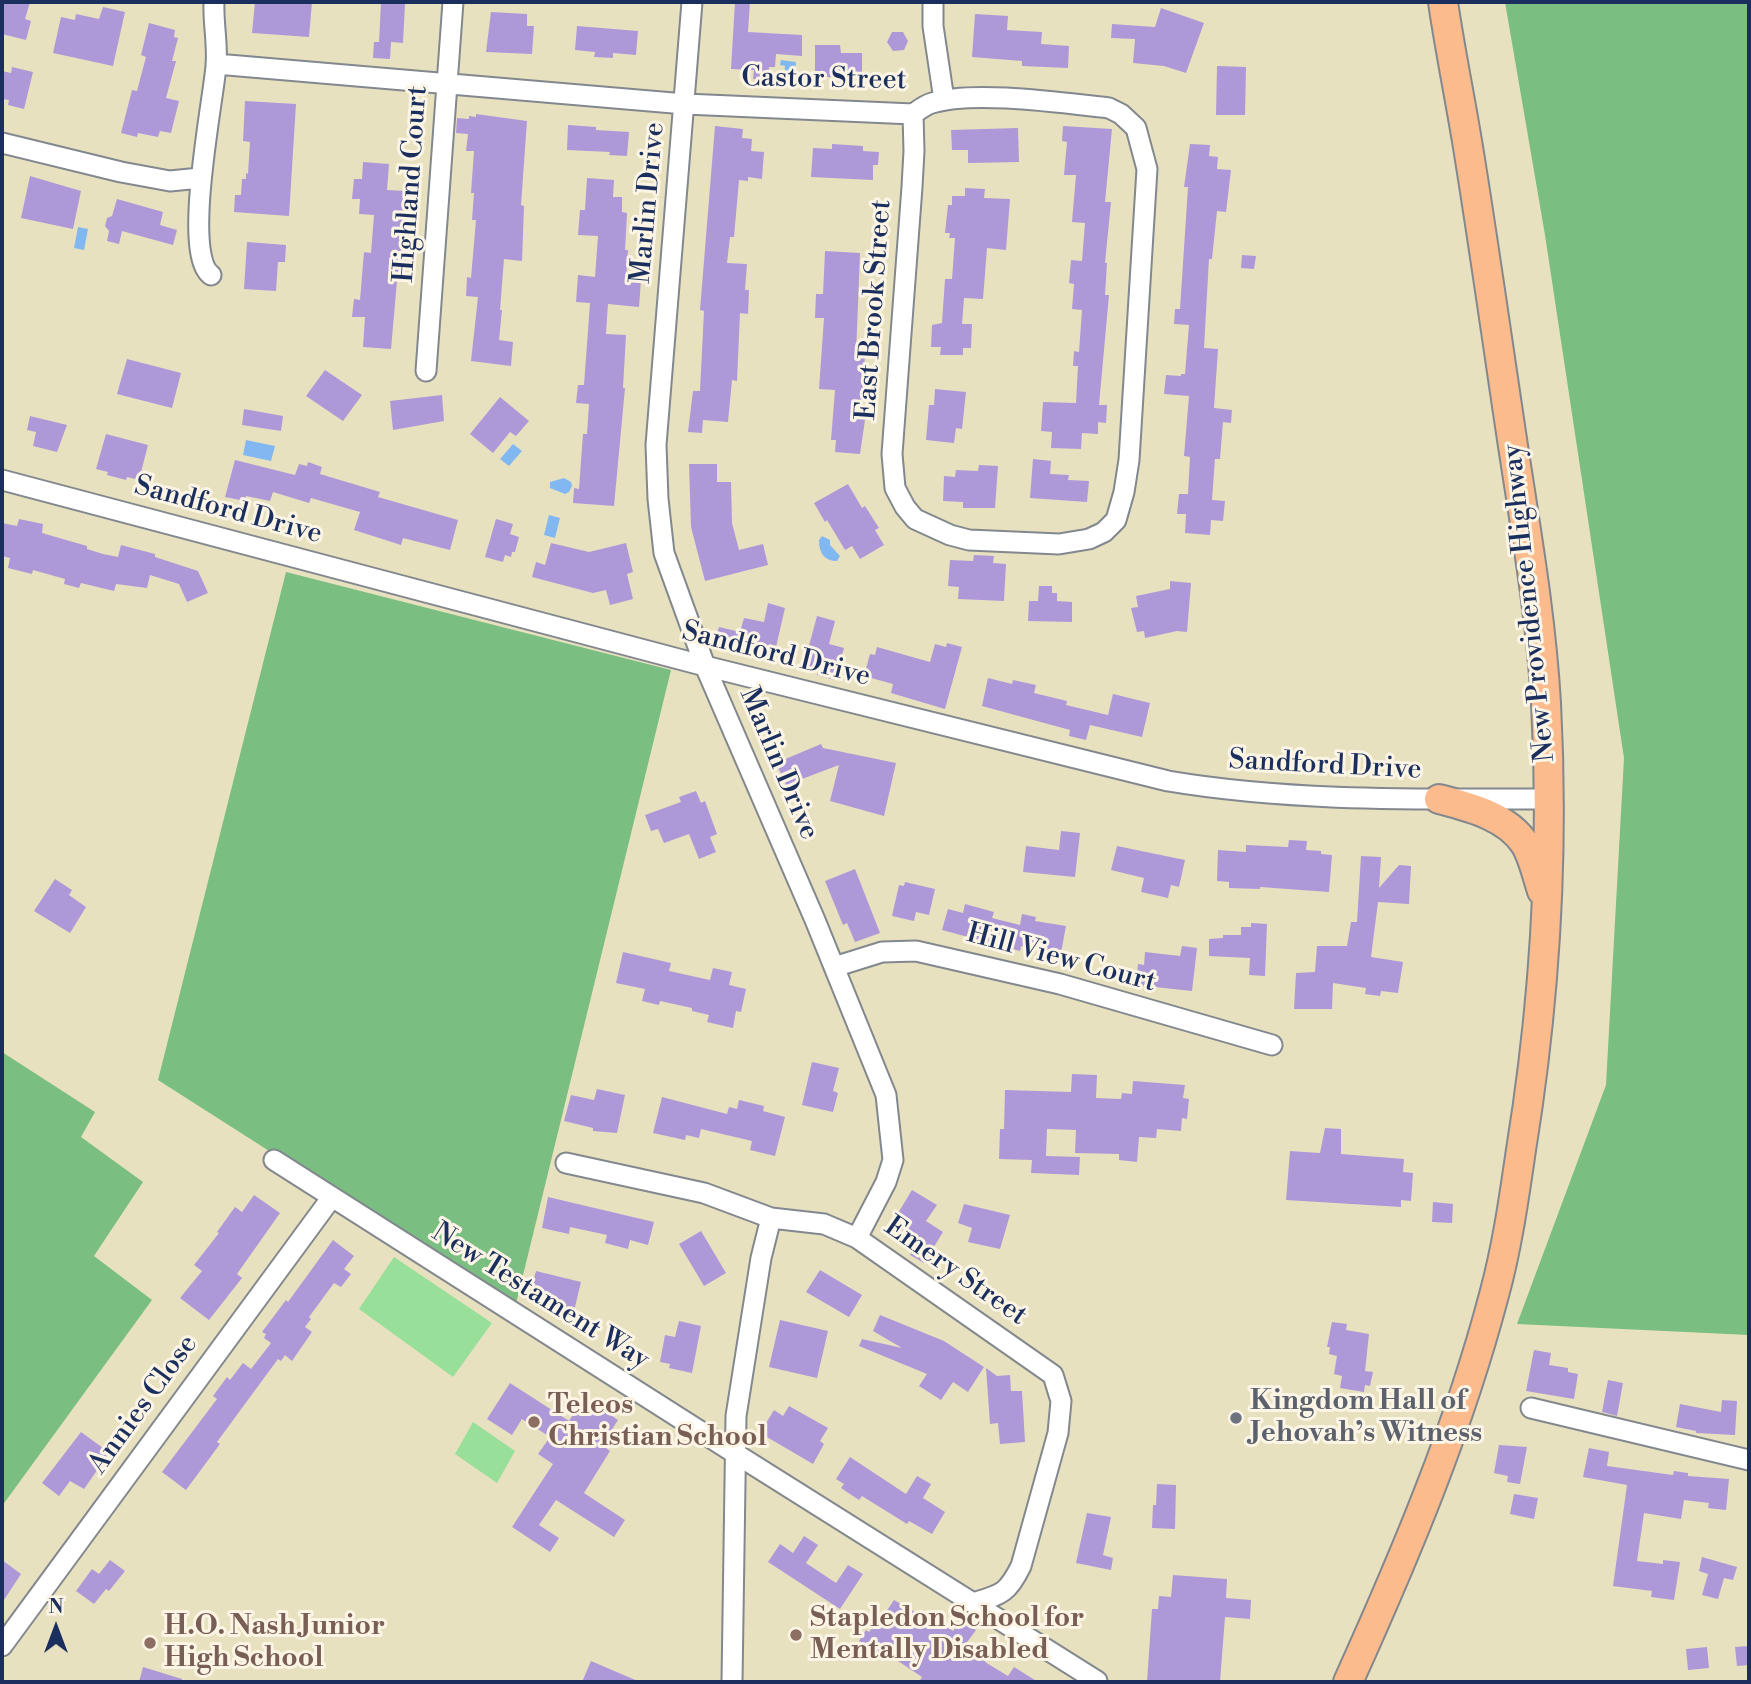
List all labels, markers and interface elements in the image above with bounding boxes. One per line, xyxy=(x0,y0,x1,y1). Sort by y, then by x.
street label: Castor Street xyxy=(741,62,907,98)
street label: Highland Court xyxy=(388,84,436,284)
street label: Marlin Drive xyxy=(625,121,673,285)
street label: East Brook Street xyxy=(851,199,899,421)
street label: New Providence Highway xyxy=(1497,442,1563,764)
street label: Sandford Drive xyxy=(130,470,326,552)
street label: Sandford Drive xyxy=(678,615,874,695)
street label: Marlin Drive xyxy=(731,683,825,845)
street label: Sandford Drive xyxy=(1228,744,1422,788)
street label: Hill View Court xyxy=(963,918,1159,1000)
street label: Emery Street xyxy=(877,1210,1033,1334)
street label: New Testament Way xyxy=(425,1216,655,1378)
street label: Annies Close xyxy=(82,1329,206,1481)
place label: Kingdom Hall of Jehovah’s Witness xyxy=(1250,1385,1482,1451)
place label: Teleos Christian School xyxy=(548,1389,767,1455)
marker: Kingdom Hall of Jehovah’s Witness xyxy=(1228,1410,1244,1426)
marker: Teleos Christian School xyxy=(526,1414,542,1430)
north arrow xyxy=(21,1593,91,1663)
text: N xyxy=(48,1595,64,1619)
place label: Stapledon School for Mentally Disabled xyxy=(810,1602,1084,1668)
place label: H.O. Nash Junior High School xyxy=(164,1610,385,1676)
marker: Stapledon School for Mentally Disabled xyxy=(788,1627,804,1643)
marker: H.O. Nash Junior High School xyxy=(142,1635,158,1651)

